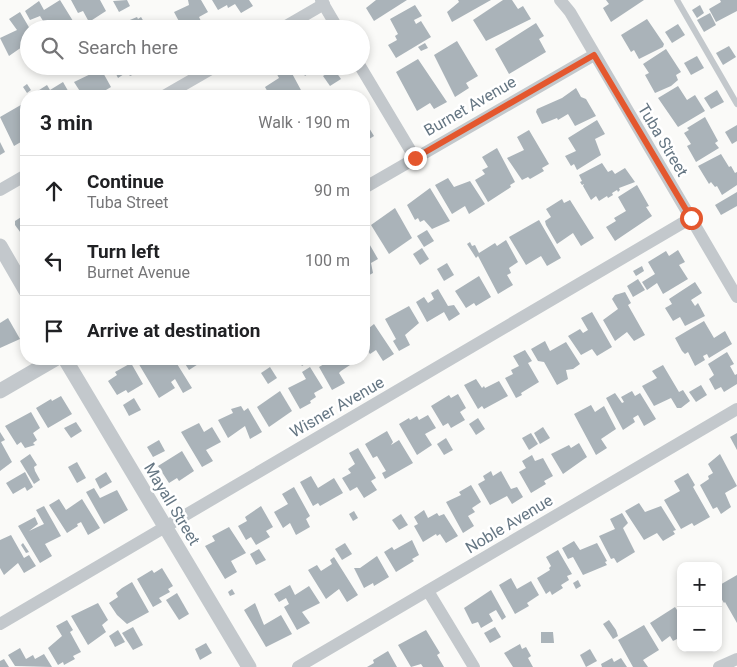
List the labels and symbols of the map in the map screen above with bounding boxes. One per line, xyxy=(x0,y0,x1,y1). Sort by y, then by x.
street label: Burnet Avenue xyxy=(421,72,519,140)
street label: Tuba Street xyxy=(634,100,692,180)
route end xyxy=(404,147,427,170)
route start xyxy=(680,207,703,230)
street label: Wisner Avenue xyxy=(287,372,387,442)
street label: Mayall Street xyxy=(140,459,204,549)
street label: Noble Avenue xyxy=(462,491,556,557)

